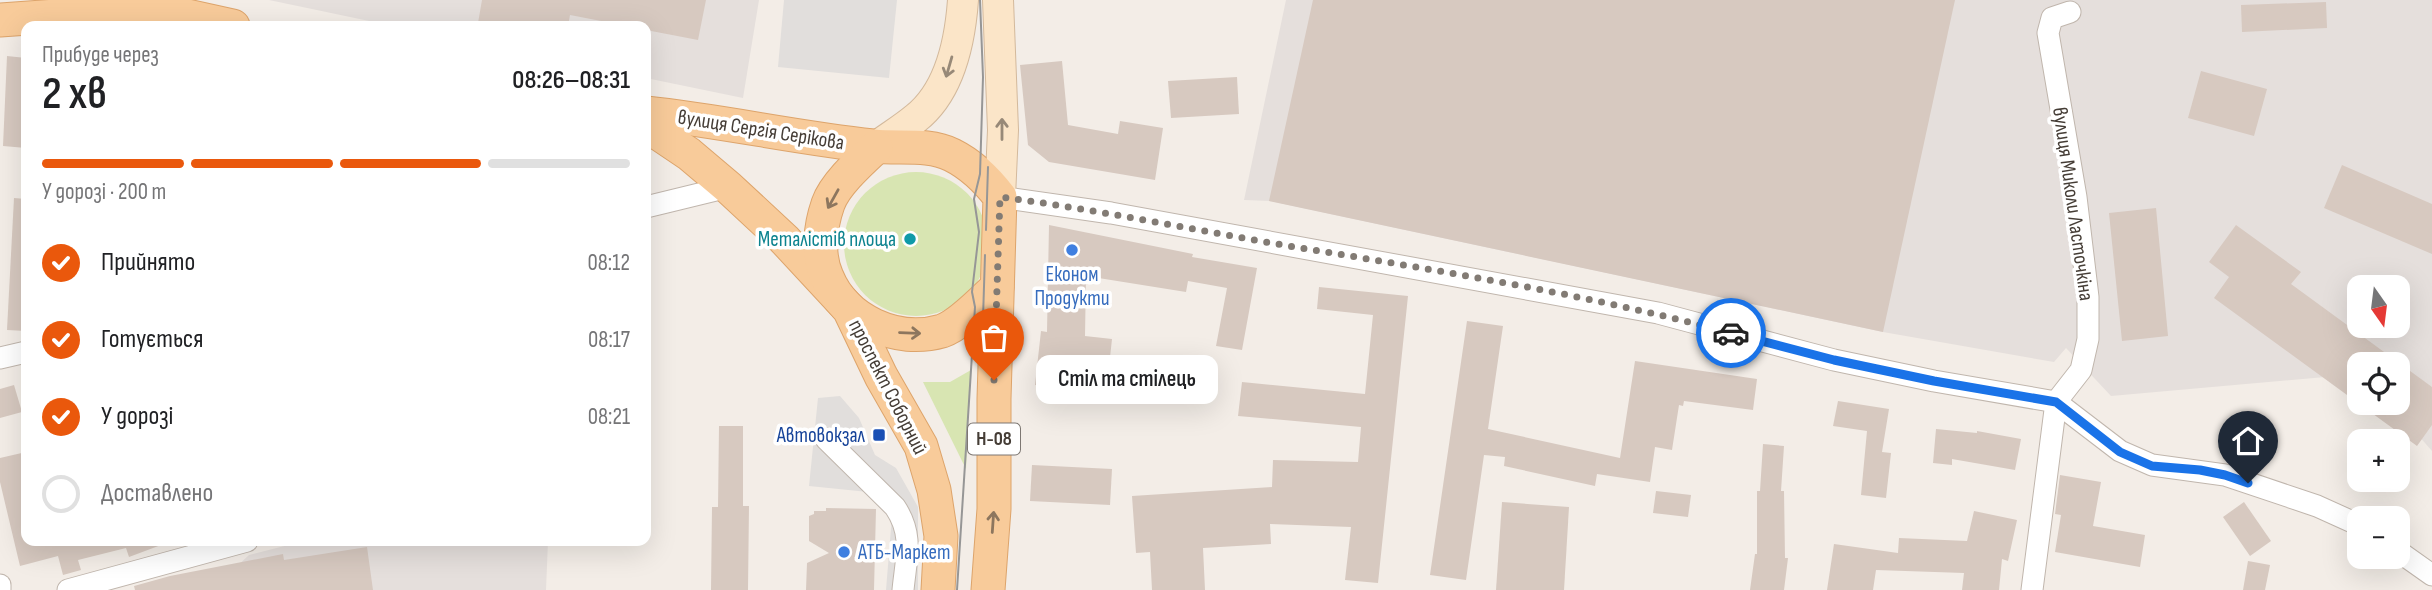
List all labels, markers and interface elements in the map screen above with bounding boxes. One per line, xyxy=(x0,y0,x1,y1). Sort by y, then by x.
text: Прибуде через xyxy=(42,41,159,69)
one-way arrow xyxy=(942,55,955,77)
text: 08:26–08:31 xyxy=(512,65,630,96)
text: 2 хв xyxy=(42,67,107,122)
street label: вулиця Сергія Серікова xyxy=(676,105,846,155)
street label: вулиця Миколи Ласточкіна xyxy=(2047,106,2099,302)
one-way arrow xyxy=(995,118,1009,141)
text: У дорозі · 200 m xyxy=(42,178,166,206)
one-way arrow xyxy=(825,188,839,208)
place label: Металістів площа xyxy=(758,227,896,252)
marker: Металістів площа xyxy=(902,231,918,247)
marker: Економ Продукти xyxy=(1064,242,1080,258)
icon: check xyxy=(42,244,80,282)
text: Прийнято xyxy=(101,247,195,278)
text: 08:12 xyxy=(588,249,630,277)
place label: Економ Продукти xyxy=(1034,262,1110,311)
north arrow xyxy=(2347,275,2410,338)
map controls xyxy=(2347,275,2410,569)
courier xyxy=(1696,298,1766,368)
pin xyxy=(964,308,1024,380)
icon: car xyxy=(1712,314,1750,352)
street label: проспект Соборний xyxy=(843,315,933,459)
icon: bag xyxy=(975,319,1013,357)
icon: check xyxy=(42,321,80,359)
text: Готується xyxy=(101,324,203,355)
text: 08:17 xyxy=(588,326,630,354)
one-way arrow xyxy=(898,327,921,340)
button: locate xyxy=(2347,352,2410,415)
callout: Стіл та стілець xyxy=(1036,356,1218,404)
text: Стіл та стілець xyxy=(1058,365,1196,393)
icon: check xyxy=(42,398,80,436)
text: У дорозі xyxy=(101,401,173,432)
text: 08:21 xyxy=(588,403,630,431)
pin xyxy=(2218,411,2278,483)
icon: home xyxy=(2229,422,2267,460)
place label: Автовокзал xyxy=(776,423,866,448)
road number: Н-08 xyxy=(968,424,1020,454)
marker: Автовокзал xyxy=(871,427,887,443)
button: + xyxy=(2347,429,2410,492)
text: Доставлено xyxy=(101,478,213,509)
button: − xyxy=(2347,506,2410,569)
one-way arrow xyxy=(987,511,1000,534)
place label: АТБ-Маркет xyxy=(857,540,950,565)
marker: АТБ-Маркет xyxy=(836,544,852,560)

